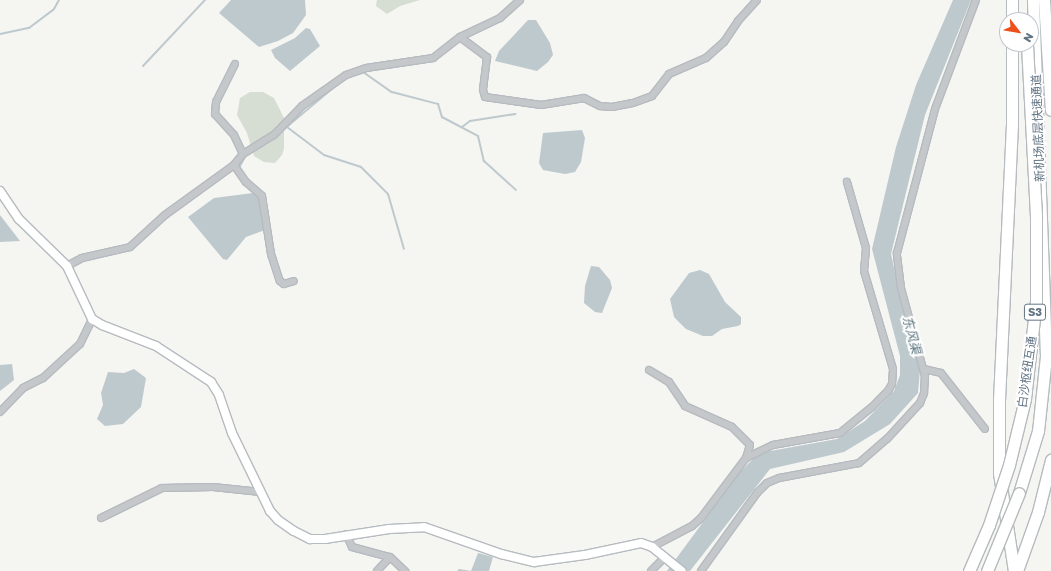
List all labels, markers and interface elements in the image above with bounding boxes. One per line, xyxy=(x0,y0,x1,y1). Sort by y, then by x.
north arrow xyxy=(999,12,1039,52)
text: N xyxy=(1021,31,1037,45)
street label: 新机场底层快速通道 xyxy=(1029,74,1047,182)
road number: S3 xyxy=(1023,303,1047,321)
water label: 东风渠 xyxy=(899,314,925,356)
street label: 白沙枢纽互通 xyxy=(1015,335,1039,409)

